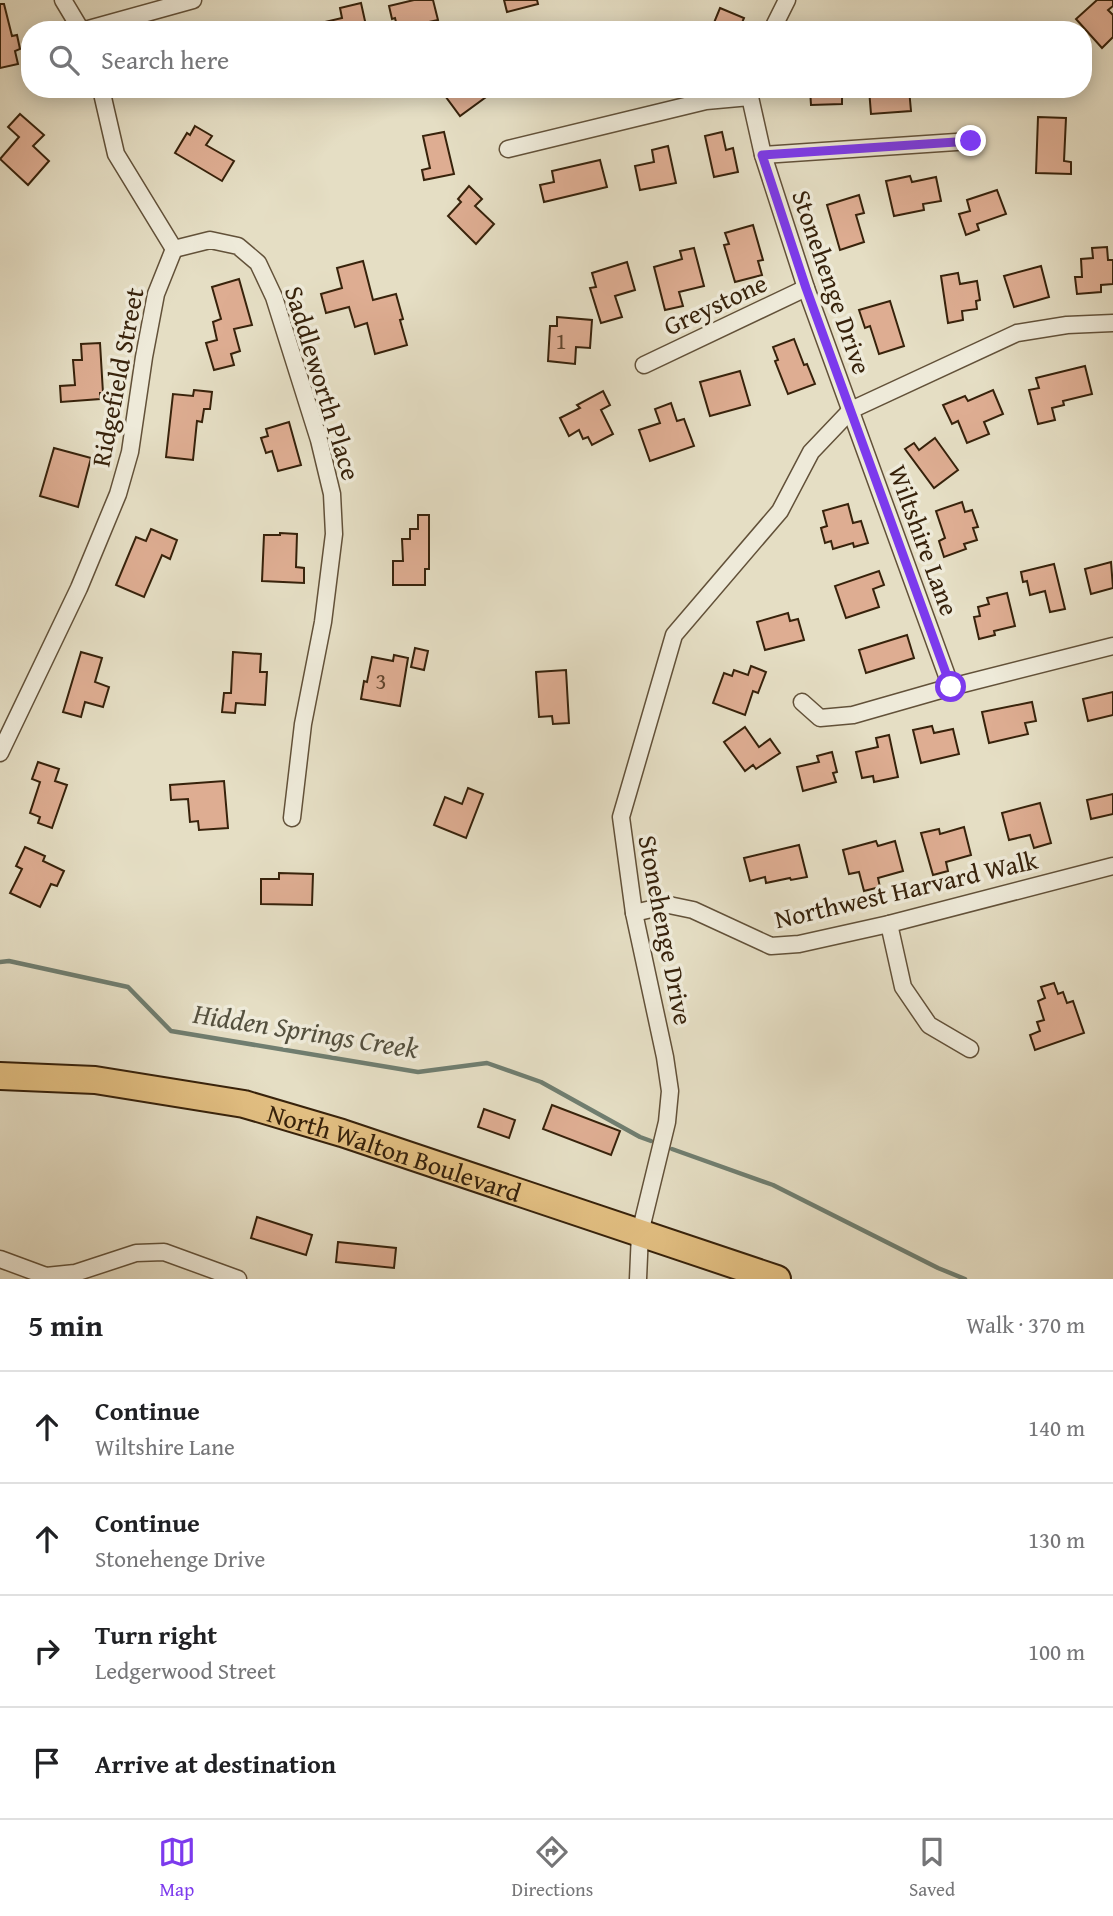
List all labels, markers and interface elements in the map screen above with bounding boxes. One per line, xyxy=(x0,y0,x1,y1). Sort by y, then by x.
search box xyxy=(21,21,1092,98)
text: Search here xyxy=(101,40,229,79)
icon: search xyxy=(45,41,83,79)
route end xyxy=(955,125,986,156)
street label: Stonehenge Drive xyxy=(782,185,882,379)
street label: Greystone xyxy=(657,263,773,345)
street label: Saddleworth Place xyxy=(275,281,371,485)
street label: Ridgefield Street xyxy=(81,284,153,470)
house number: 1 xyxy=(555,324,567,357)
street label: Wiltshire Lane xyxy=(879,459,969,621)
house number: 3 xyxy=(375,664,387,697)
route start xyxy=(935,671,966,702)
street label: Stonehenge Drive xyxy=(628,832,704,1028)
street label: Northwest Harvard Walk xyxy=(771,840,1042,938)
water label: Hidden Springs Creek xyxy=(189,992,422,1068)
street label: North Walton Boulevard xyxy=(263,1093,527,1211)
text: 5 min xyxy=(28,1303,103,1347)
text: Walk · 370 m xyxy=(966,1308,1085,1341)
text: Continue xyxy=(95,1391,200,1430)
icon: ahead xyxy=(28,1408,66,1446)
text: 140 m xyxy=(1028,1411,1085,1444)
text: Wiltshire Lane xyxy=(95,1430,235,1463)
text: Continue xyxy=(95,1503,200,1542)
icon: ahead xyxy=(28,1520,66,1558)
text: 130 m xyxy=(1028,1523,1085,1556)
text: Stonehenge Drive xyxy=(95,1542,265,1575)
text: Turn right xyxy=(95,1615,217,1654)
icon: right xyxy=(28,1632,66,1670)
text: 100 m xyxy=(1028,1635,1085,1668)
text: Ledgerwood Street xyxy=(95,1654,276,1687)
icon: arrive xyxy=(28,1744,66,1782)
text: Arrive at destination xyxy=(95,1744,336,1783)
tab: Map xyxy=(158,1833,196,1903)
tab: Directions xyxy=(512,1833,593,1903)
tab: Saved xyxy=(909,1833,955,1903)

